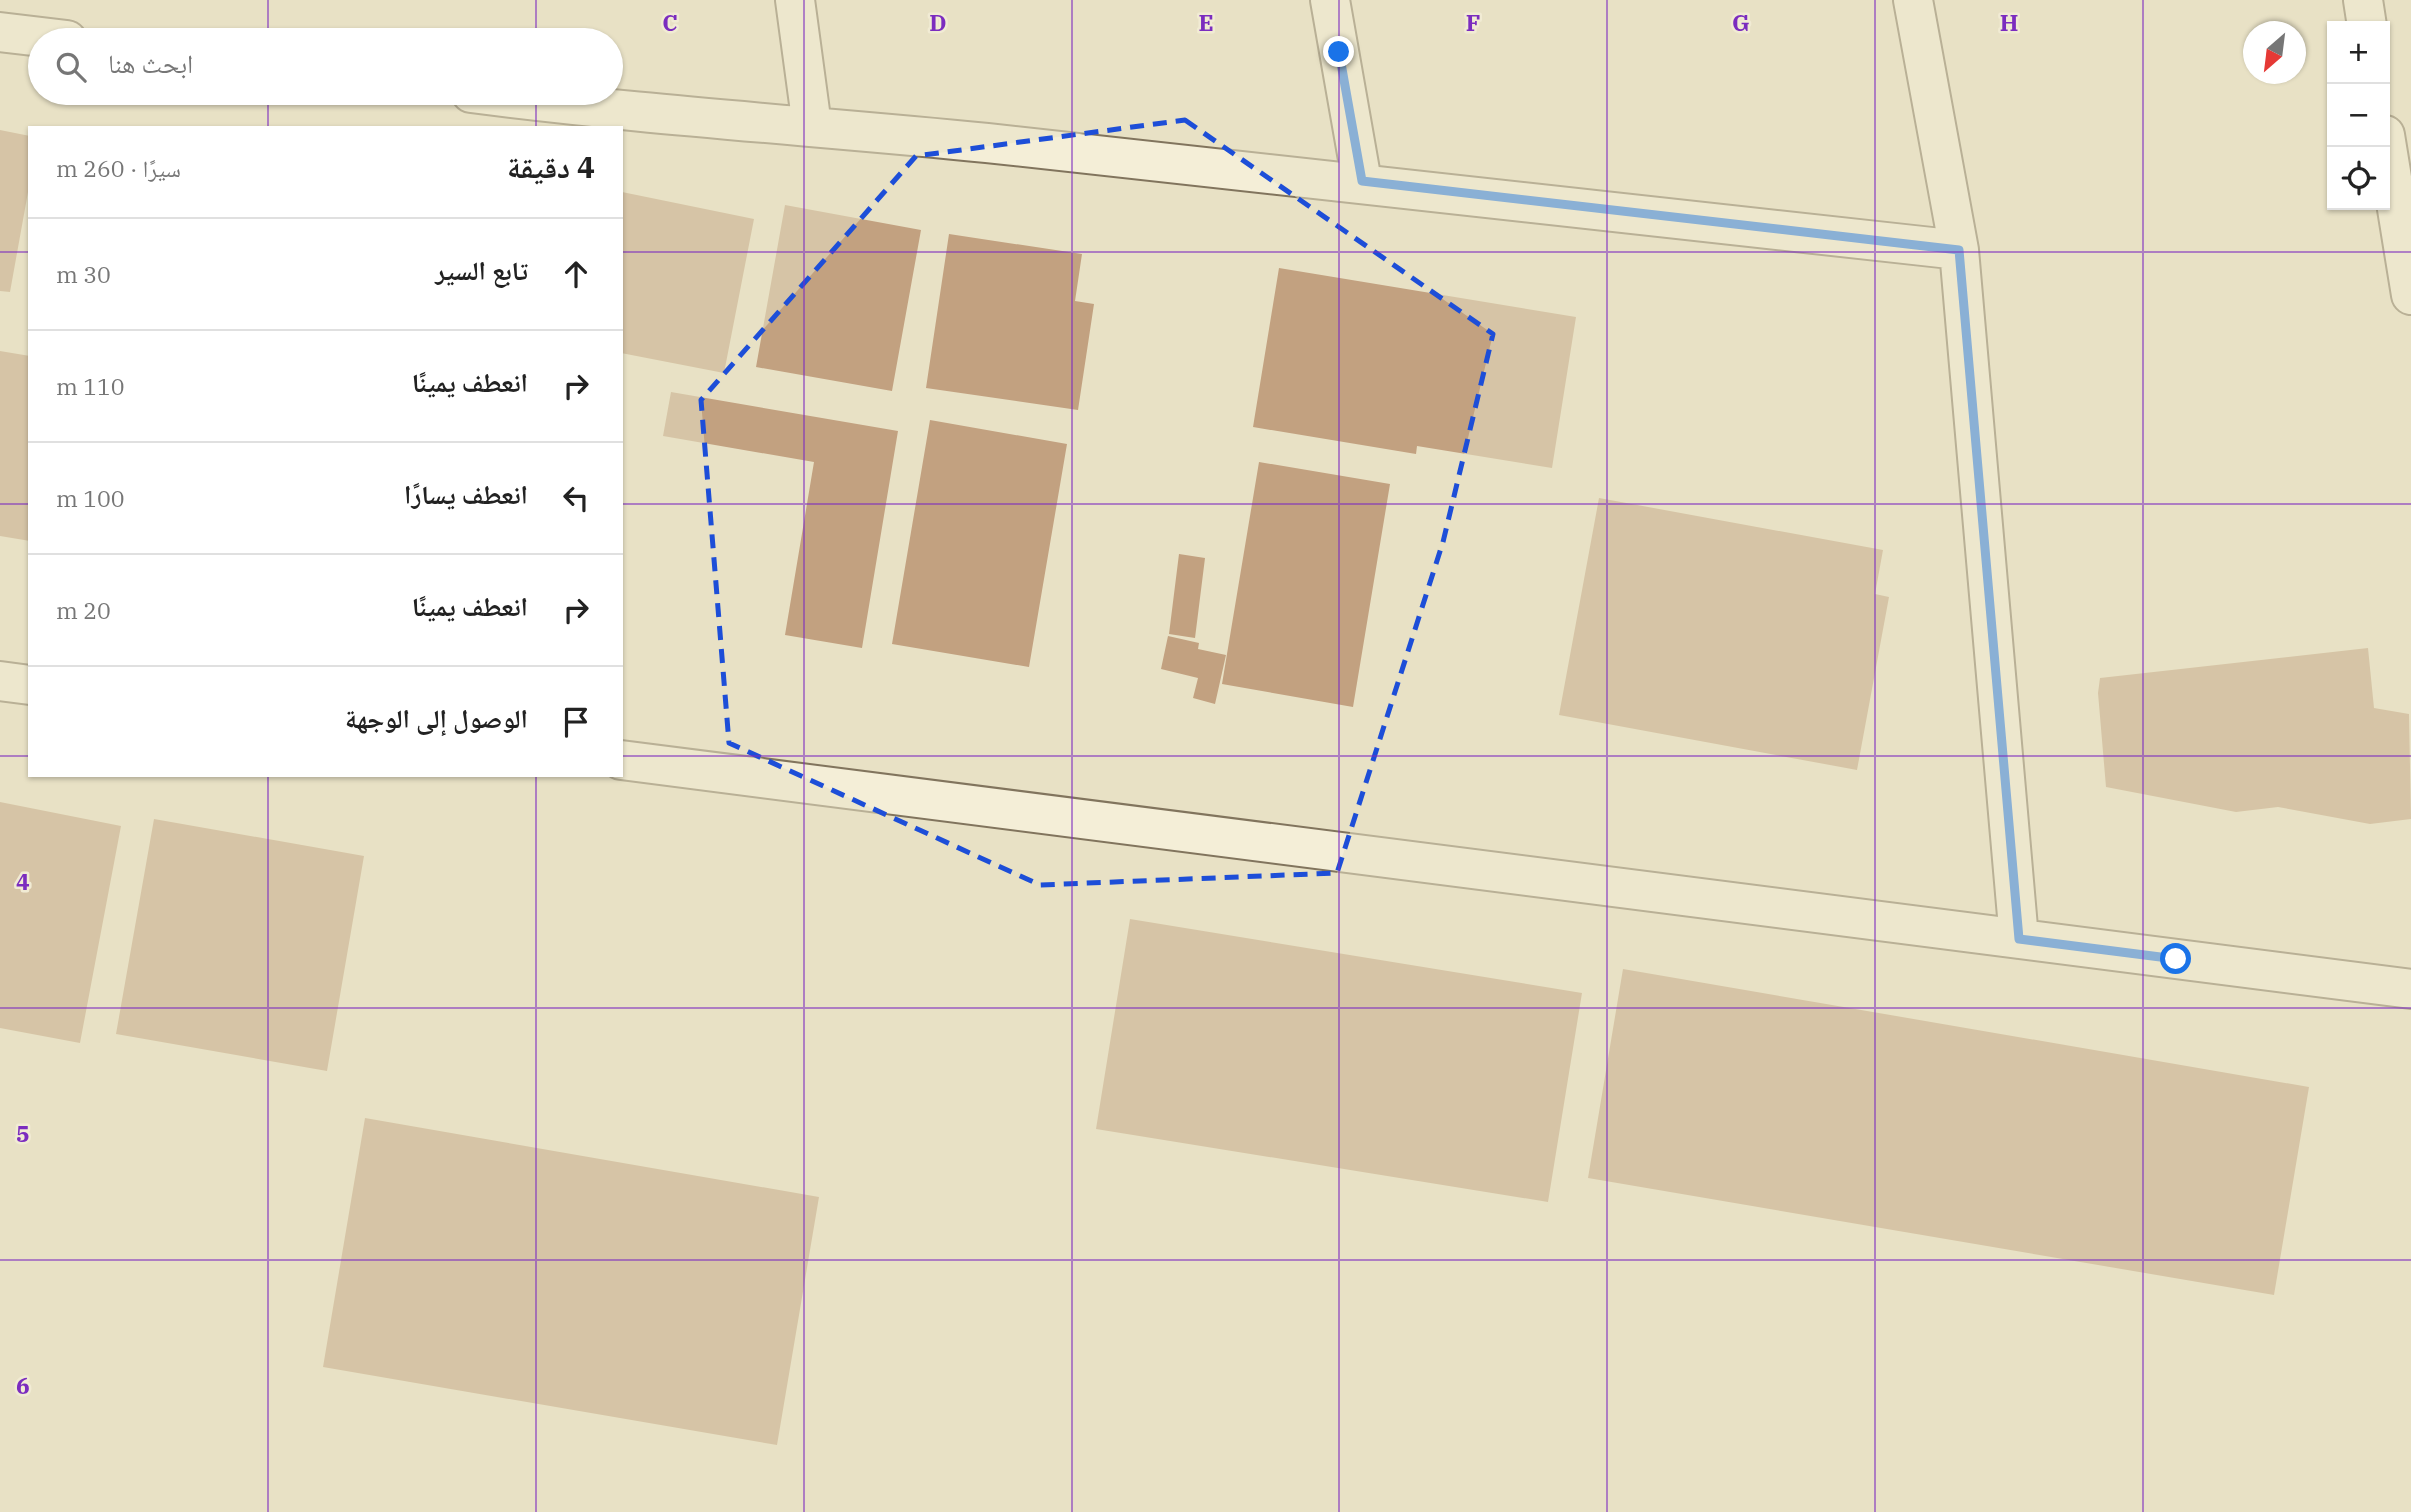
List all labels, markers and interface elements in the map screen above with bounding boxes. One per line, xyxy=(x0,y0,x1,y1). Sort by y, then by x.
text: C xyxy=(662,7,678,37)
text: D xyxy=(929,7,947,37)
text: E xyxy=(1198,7,1214,37)
text: F xyxy=(1466,7,1480,37)
text: G xyxy=(1732,7,1750,37)
text: H xyxy=(2000,7,2018,37)
north arrow xyxy=(2243,21,2306,84)
map controls xyxy=(2327,21,2390,210)
button: + xyxy=(2327,21,2390,84)
search box xyxy=(28,28,623,105)
route end xyxy=(1323,36,1354,67)
text: ابحث هنا xyxy=(108,46,193,80)
icon: search xyxy=(52,48,90,86)
button: − xyxy=(2327,84,2390,147)
text: 4 دقيقة xyxy=(507,147,595,186)
button: locate xyxy=(2327,147,2390,210)
text: سيرًا · 260 m xyxy=(56,153,181,183)
text: تابع السير xyxy=(435,253,528,287)
icon: ahead xyxy=(557,255,595,293)
text: 30 m xyxy=(56,259,111,289)
text: انعطف يمينًا xyxy=(412,365,528,399)
icon: right xyxy=(557,367,595,405)
text: 110 m xyxy=(56,371,125,401)
text: انعطف يسارًا xyxy=(404,477,528,511)
icon: left xyxy=(557,479,595,517)
text: 100 m xyxy=(56,483,125,513)
text: انعطف يمينًا xyxy=(412,589,528,623)
icon: right xyxy=(557,591,595,629)
text: 20 m xyxy=(56,595,111,625)
text: الوصول إلى الوجهة xyxy=(345,701,528,735)
icon: arrive xyxy=(557,703,595,741)
text: 4 xyxy=(16,866,30,896)
route start xyxy=(2160,943,2191,974)
text: 5 xyxy=(16,1118,30,1148)
text: 6 xyxy=(16,1370,30,1400)

